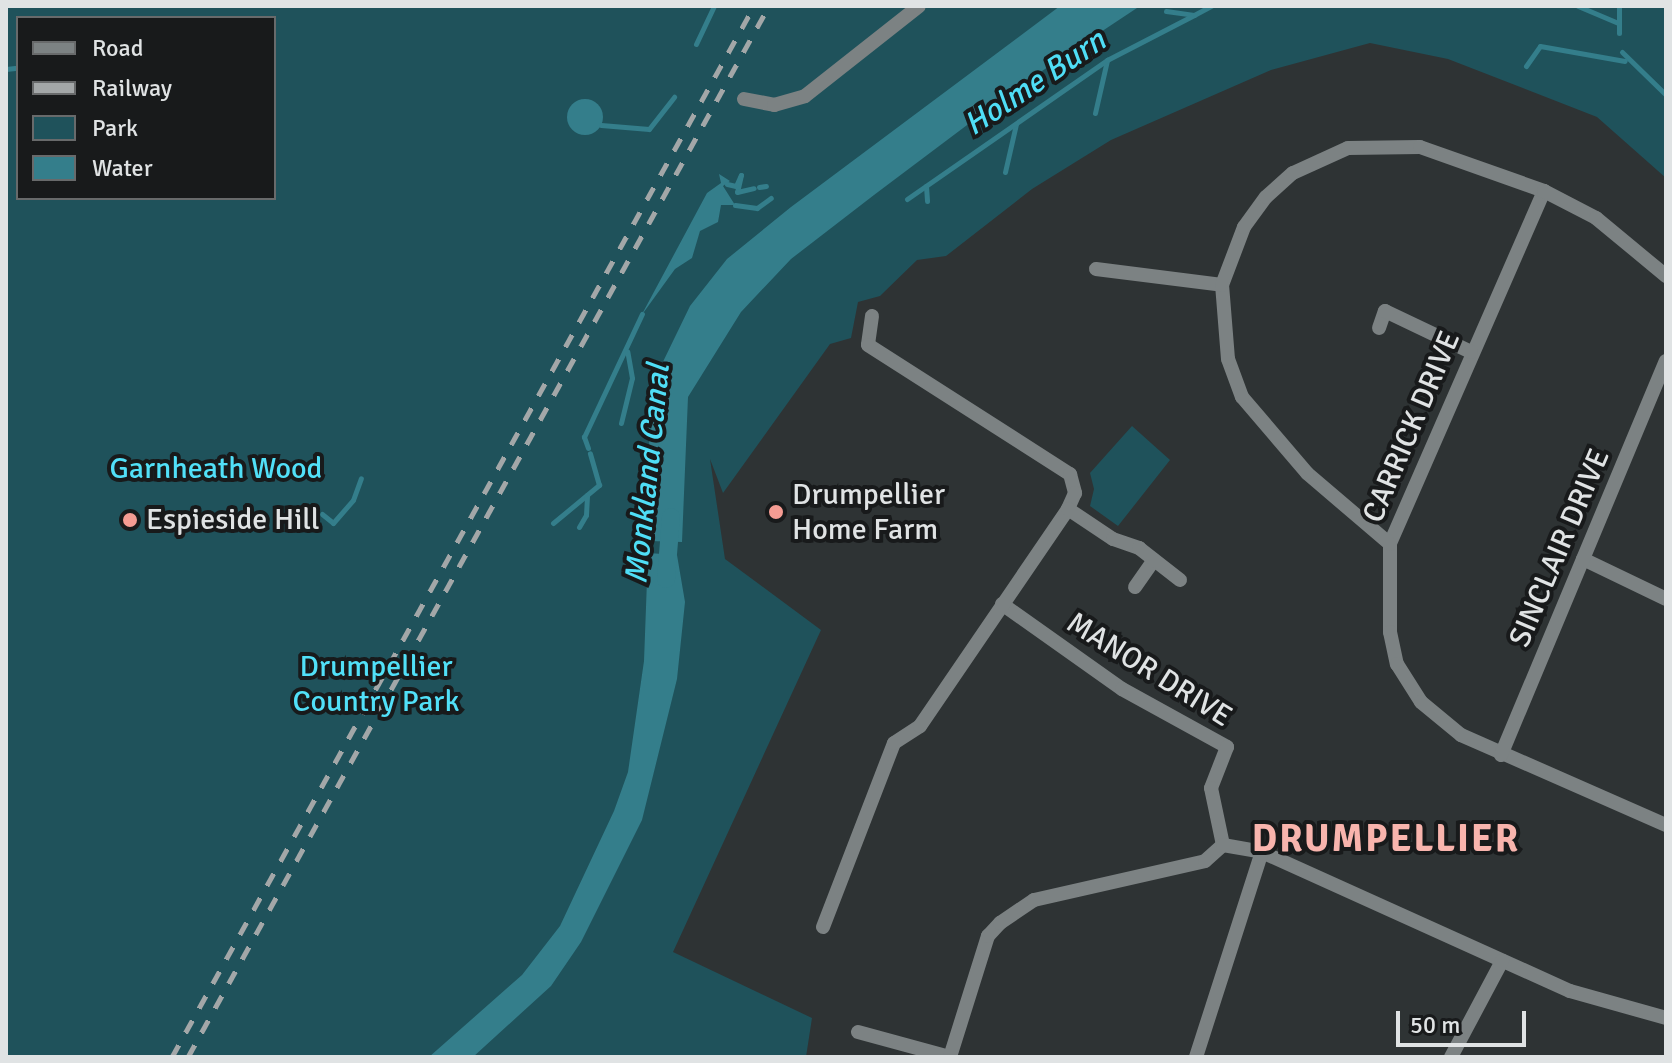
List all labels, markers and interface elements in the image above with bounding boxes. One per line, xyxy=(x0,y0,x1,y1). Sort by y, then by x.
legend xyxy=(16,16,276,200)
water label: Holme Burn xyxy=(957,22,1113,144)
text: Road xyxy=(92,33,143,63)
text: Railway xyxy=(92,73,172,103)
text: Park xyxy=(92,113,138,143)
text: Water xyxy=(92,153,152,183)
street label: CARRICK DRIVE xyxy=(1356,326,1468,528)
water label: Monkland Canal xyxy=(617,362,679,586)
street label: SINCLAIR DRIVE xyxy=(1502,444,1618,652)
park label: Garnheath Wood xyxy=(110,451,322,487)
place label: Drumpellier Home Farm xyxy=(792,477,945,548)
place label: Espieside Hill xyxy=(146,502,320,538)
marker: Drumpellier Home Farm xyxy=(767,503,785,521)
marker: Espieside Hill xyxy=(121,511,139,529)
street label: MANOR DRIVE xyxy=(1060,605,1238,735)
park label: Drumpellier Country Park xyxy=(293,649,459,720)
district label: DRUMPELLIER xyxy=(1252,816,1520,862)
scale bar xyxy=(1400,995,1530,1045)
text: 50 m xyxy=(1410,1010,1460,1040)

